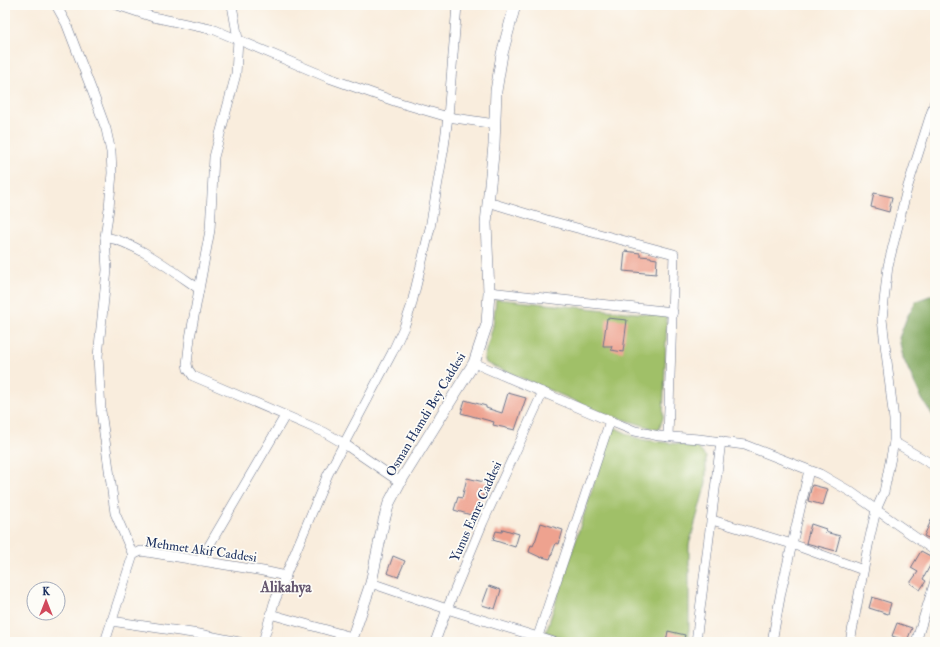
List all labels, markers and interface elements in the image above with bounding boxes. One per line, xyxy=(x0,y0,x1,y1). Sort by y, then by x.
street label: Osman Hamdi Bey Caddesi xyxy=(382,349,470,480)
street label: Yunus Emre Caddesi xyxy=(447,458,506,564)
street label: Mehmet Akif Caddesi xyxy=(144,534,258,566)
district label: Alikahya xyxy=(260,578,312,598)
north arrow xyxy=(26,581,66,621)
text: K xyxy=(42,585,51,598)

